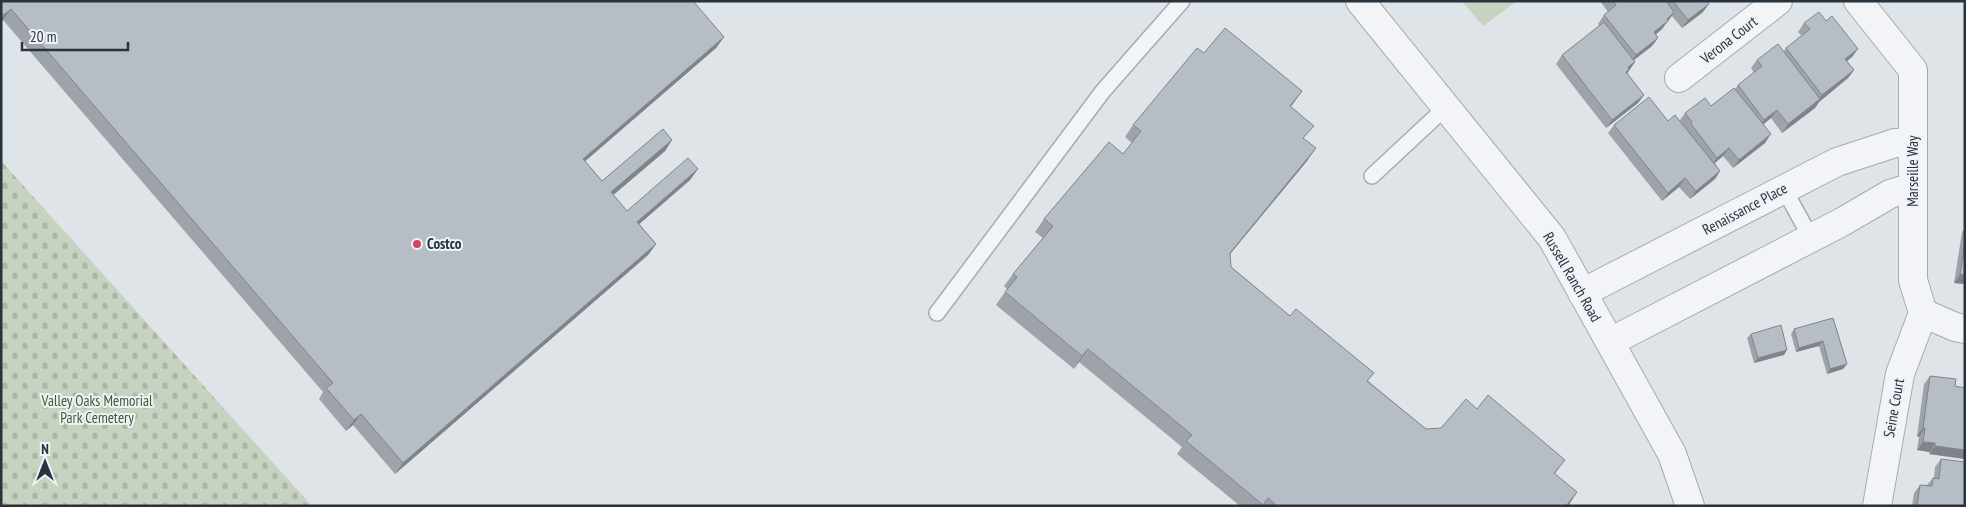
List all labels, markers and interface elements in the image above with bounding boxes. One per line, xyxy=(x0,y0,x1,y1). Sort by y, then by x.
street label: Verona Court xyxy=(1696,12,1761,68)
scale bar xyxy=(22,20,129,52)
text: 20 m xyxy=(30,27,56,46)
street label: Marseille Way xyxy=(1903,135,1922,207)
street label: Renaissance Place xyxy=(1699,178,1790,239)
street label: Russell Ranch Road xyxy=(1539,228,1606,325)
place label: Costco xyxy=(427,234,462,253)
marker: Costco xyxy=(411,238,423,250)
street label: Seine Court xyxy=(1879,377,1908,439)
park label: Valley Oaks Memorial Park Cemetery xyxy=(41,391,153,427)
north arrow xyxy=(20,437,70,487)
text: N xyxy=(41,440,49,458)

